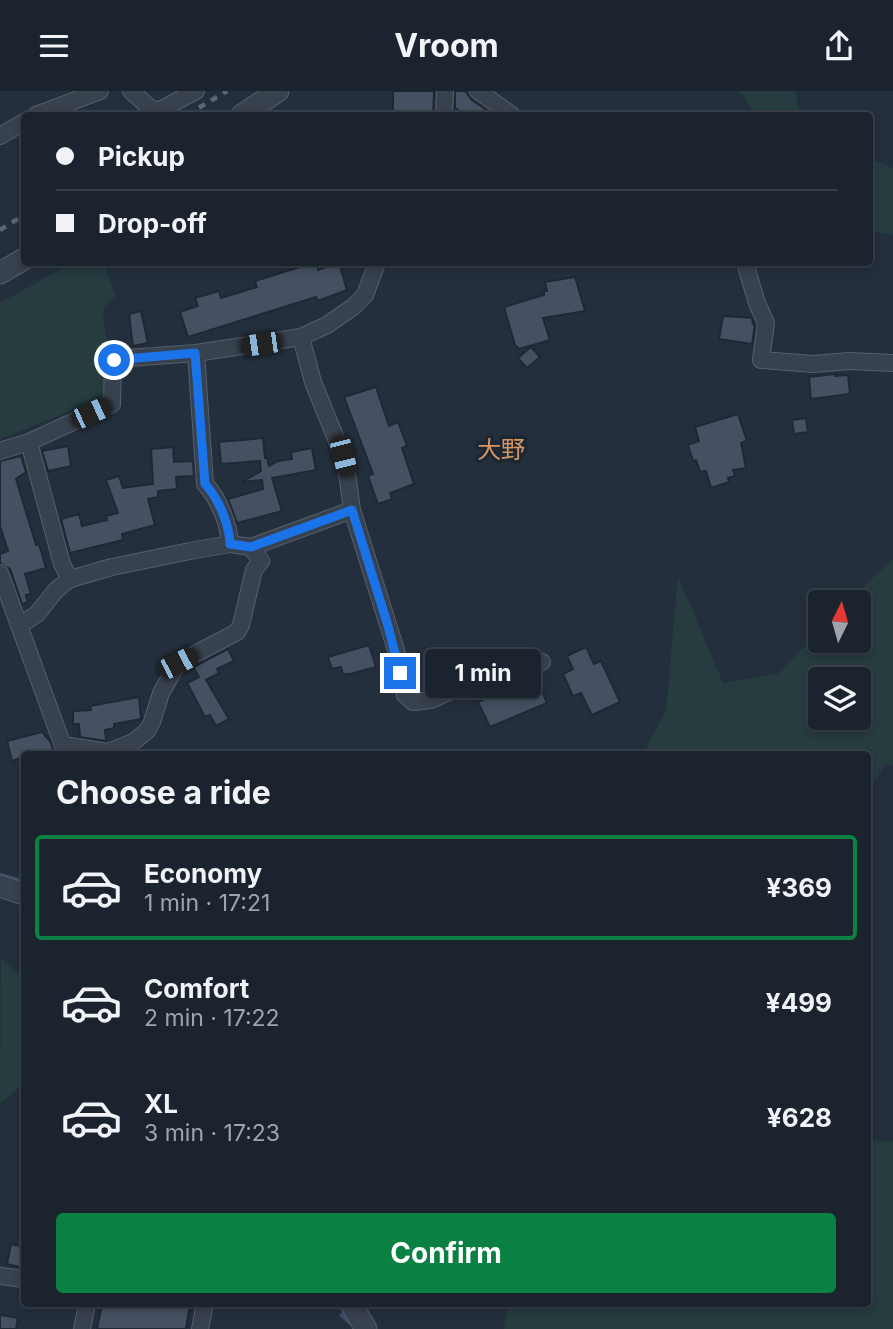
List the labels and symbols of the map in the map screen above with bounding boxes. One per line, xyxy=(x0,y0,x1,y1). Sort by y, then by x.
car xyxy=(239,331,284,357)
route start xyxy=(98,344,130,376)
car xyxy=(68,395,115,431)
car xyxy=(328,433,359,479)
district label: 大野 xyxy=(477,435,525,464)
north arrow xyxy=(808,590,872,653)
car xyxy=(155,644,202,682)
callout: 1 min xyxy=(424,649,540,697)
route end xyxy=(384,657,416,689)

